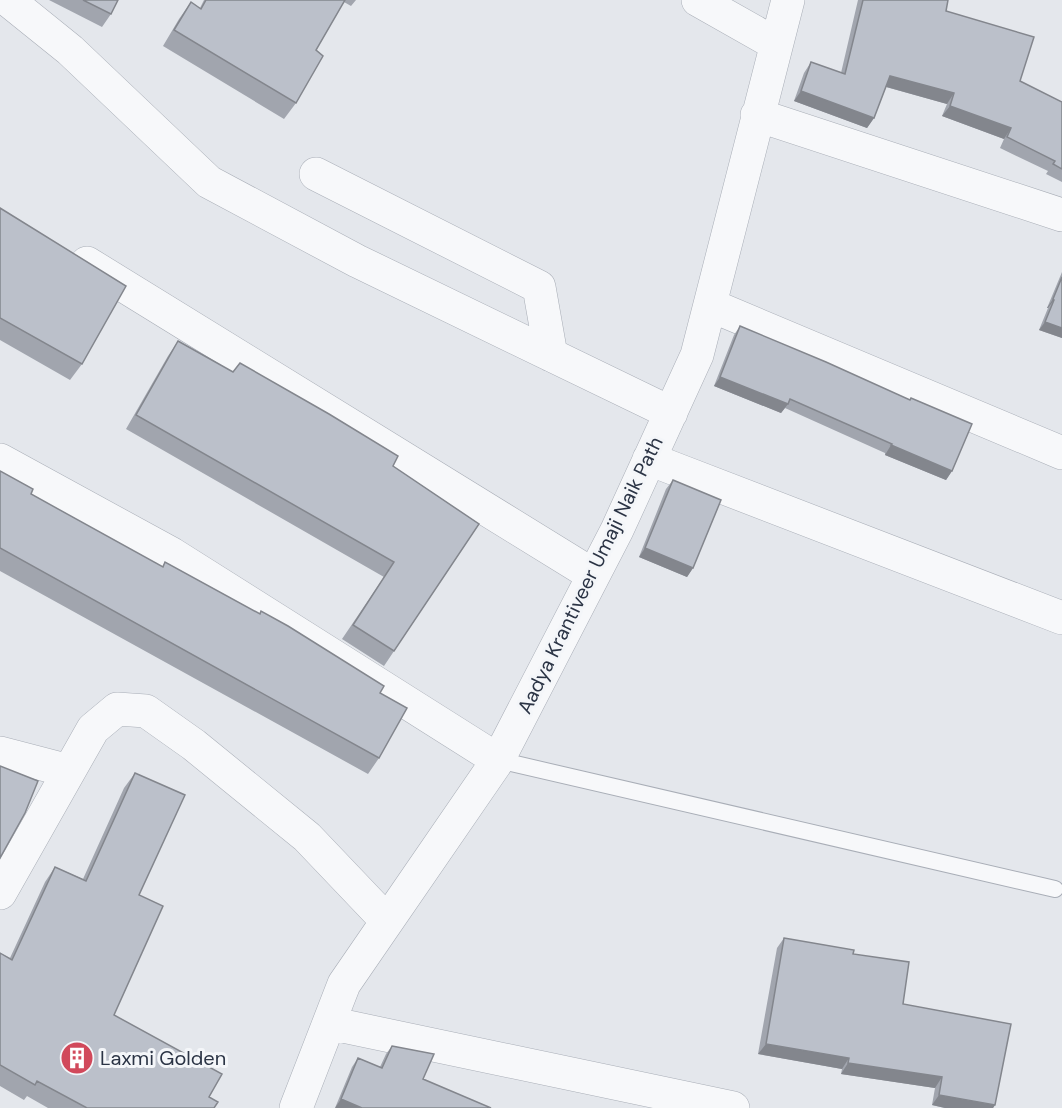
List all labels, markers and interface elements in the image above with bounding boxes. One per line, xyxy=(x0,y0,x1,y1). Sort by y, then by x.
street label: Aadya Krantiveer Umaji Naik Path xyxy=(511,432,669,718)
building icon: Laxmi Golden xyxy=(59,1040,95,1076)
place label: Laxmi Golden xyxy=(100,1045,226,1071)

